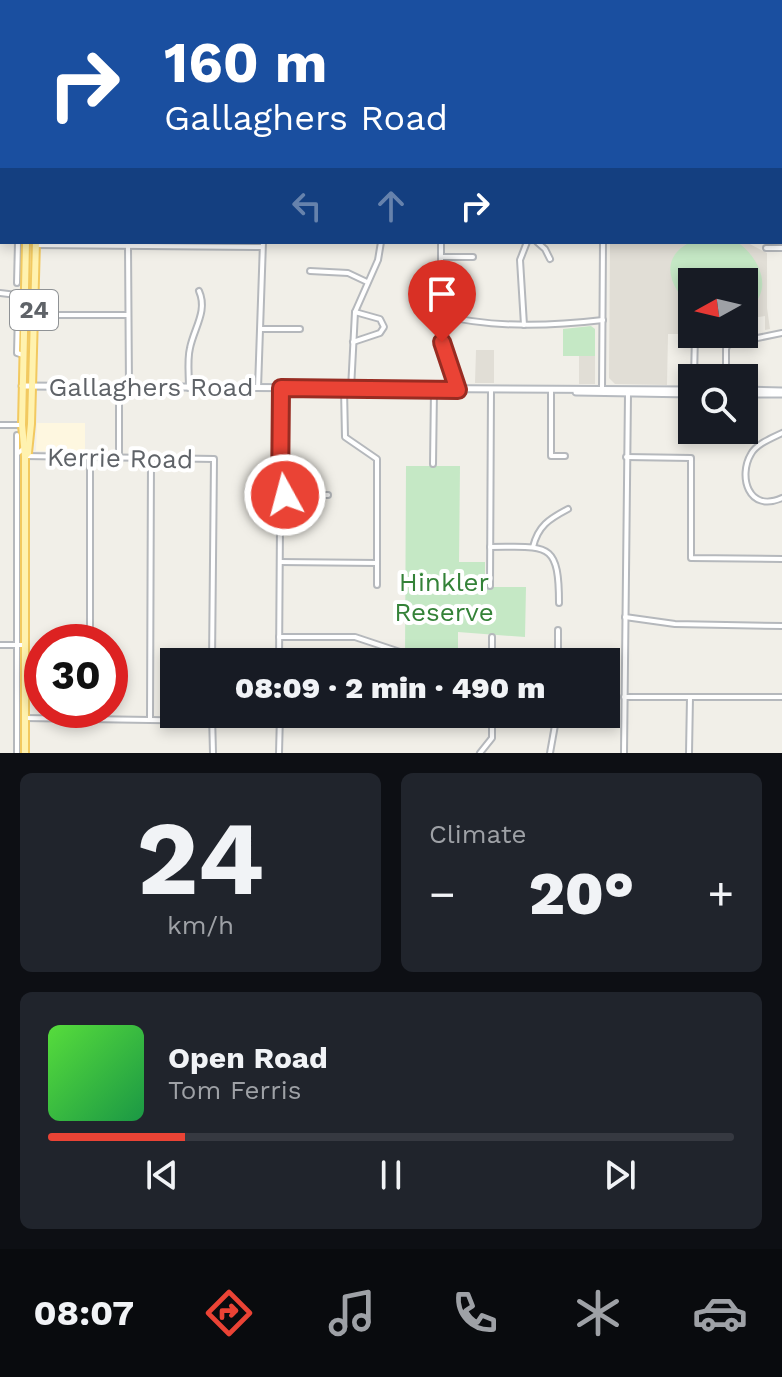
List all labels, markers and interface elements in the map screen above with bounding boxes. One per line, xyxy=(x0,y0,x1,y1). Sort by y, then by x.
text: 160 m xyxy=(164,30,327,96)
icon: right xyxy=(32,32,136,136)
text: Gallaghers Road xyxy=(164,97,448,139)
icon: left xyxy=(285,184,329,228)
icon: ahead xyxy=(369,184,413,228)
icon: right xyxy=(453,184,497,228)
pin xyxy=(408,260,476,342)
north arrow xyxy=(678,268,758,348)
map controls xyxy=(678,268,758,444)
icon: arrive xyxy=(420,272,464,316)
road number: 24 xyxy=(10,290,58,330)
button: search xyxy=(678,364,758,444)
street label: Gallaghers Road xyxy=(48,372,254,402)
street label: Kerrie Road xyxy=(47,442,193,474)
position arrow xyxy=(243,453,327,537)
park label: Hinkler Reserve xyxy=(394,567,494,627)
speed limit sign: 30 xyxy=(24,624,128,728)
text: 08:09 · 2 min · 490 m xyxy=(235,670,545,705)
text: 24 xyxy=(137,797,264,919)
text: Climate xyxy=(429,819,527,849)
text: 20° xyxy=(529,858,634,929)
text: − xyxy=(429,868,456,920)
text: + xyxy=(707,868,734,920)
text: km/h xyxy=(167,910,234,940)
text: Open Road xyxy=(168,1040,328,1075)
text: Tom Ferris xyxy=(168,1075,301,1105)
icon: previous xyxy=(140,1153,184,1197)
icon: pause xyxy=(369,1153,413,1197)
icon: next xyxy=(598,1153,642,1197)
icon: directions xyxy=(201,1285,257,1341)
icon: music xyxy=(324,1285,380,1341)
icon: phone xyxy=(447,1285,503,1341)
icon: climate xyxy=(570,1285,626,1341)
icon: car xyxy=(692,1285,748,1341)
text: 08:07 xyxy=(33,1292,134,1334)

